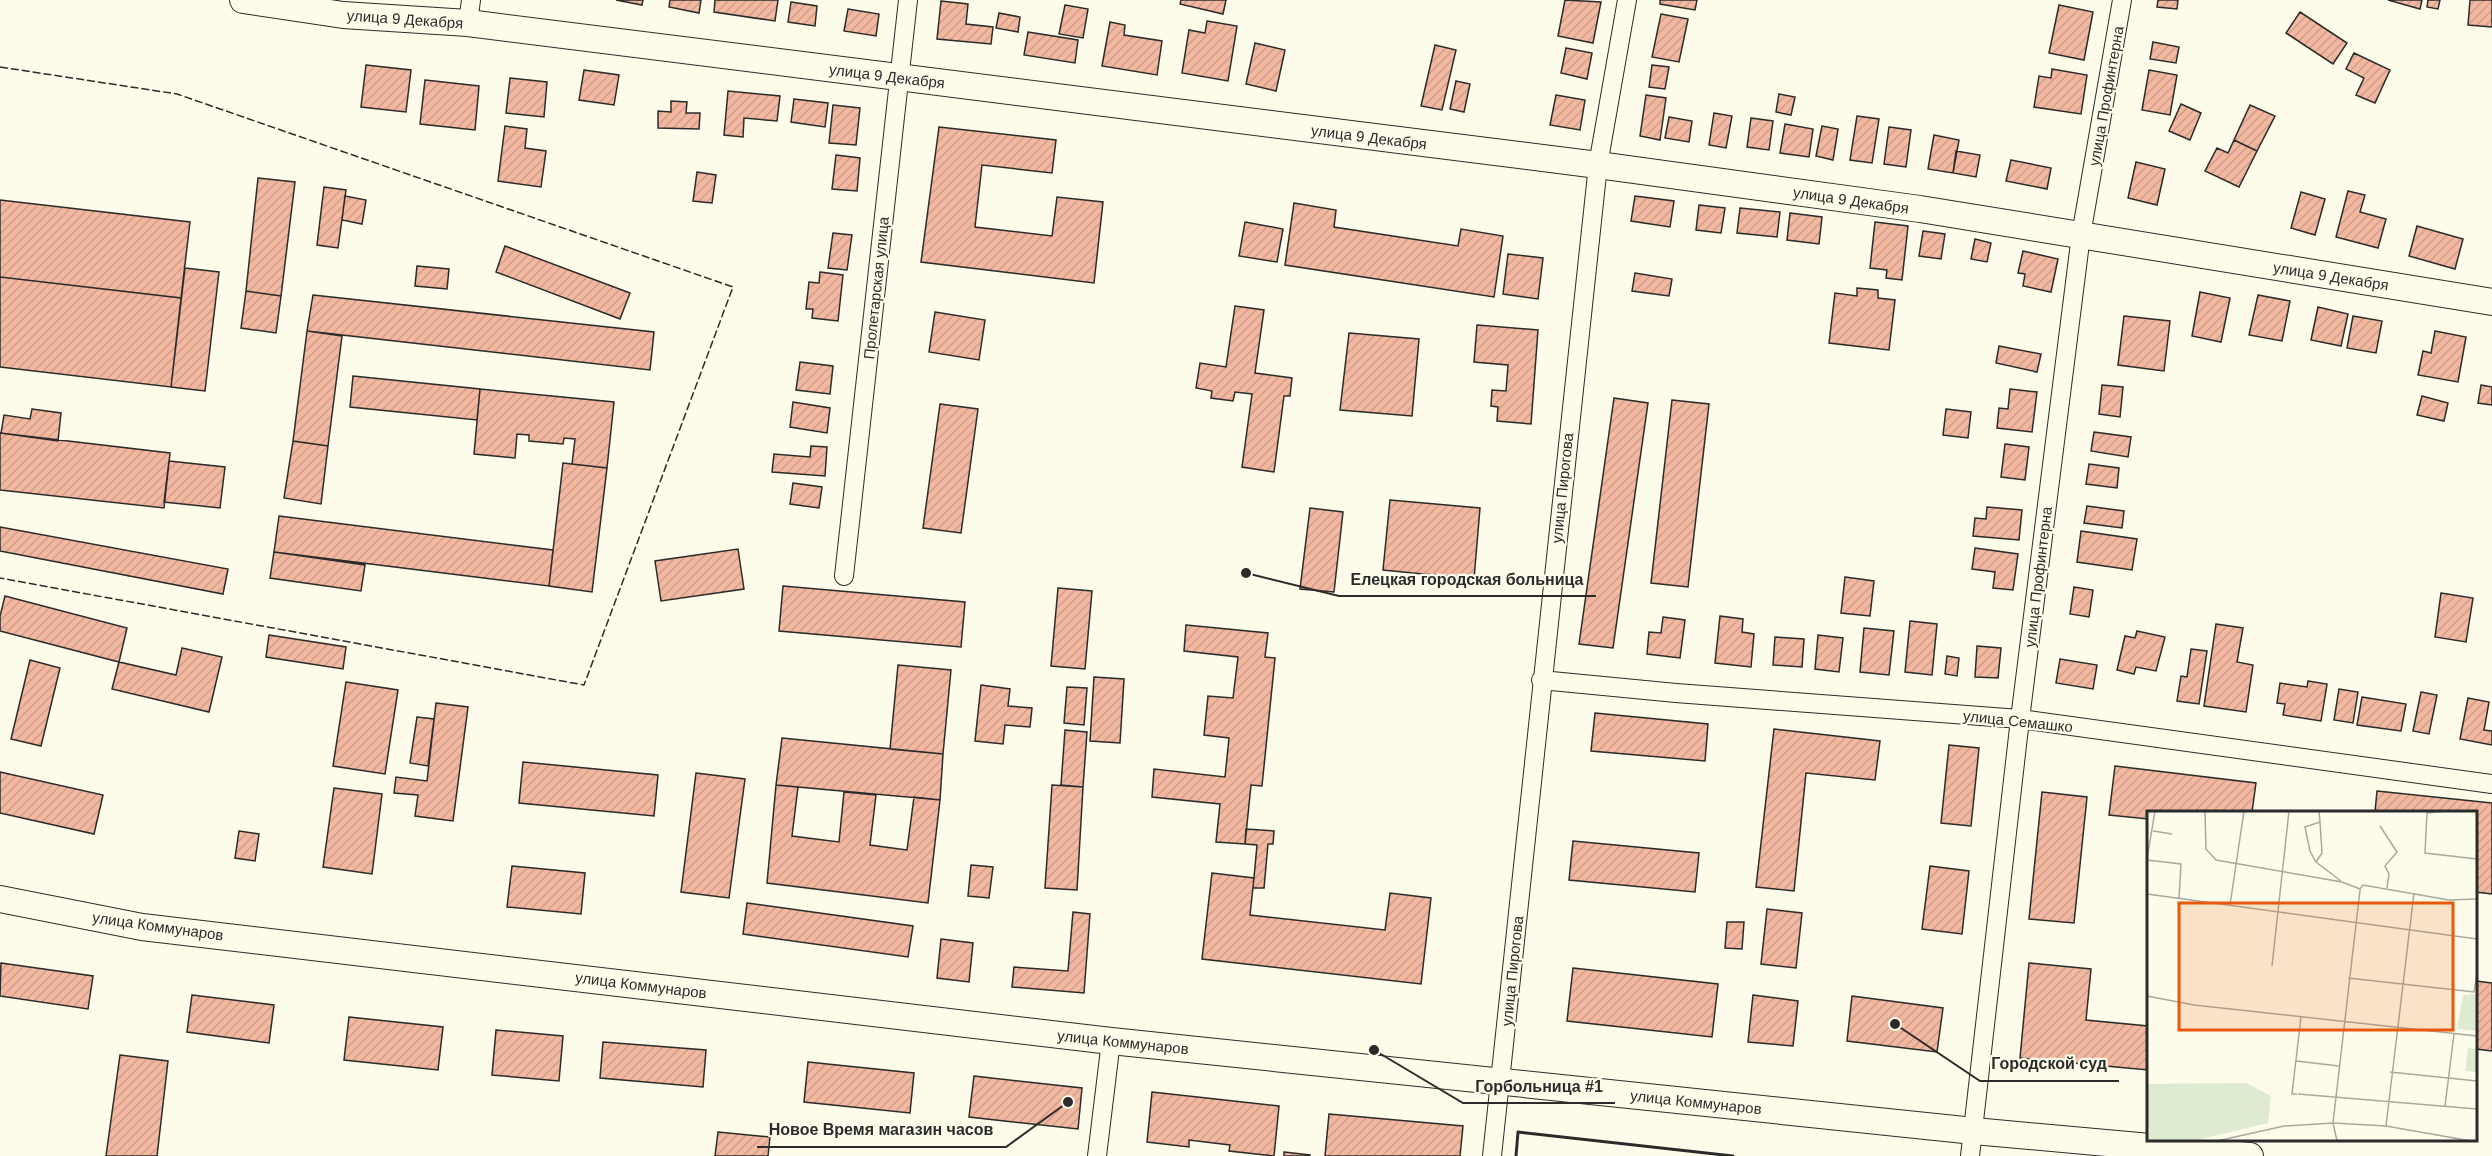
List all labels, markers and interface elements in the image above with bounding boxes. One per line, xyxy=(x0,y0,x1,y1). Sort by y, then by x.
street label: улица 9 Декабря xyxy=(346,6,464,32)
street label: улица Профинтерна xyxy=(2085,24,2127,167)
street label: улица 9 Декабря xyxy=(828,60,946,92)
street label: улица 9 Декабря xyxy=(1310,121,1428,153)
street label: улица 9 Декабря xyxy=(1792,183,1910,217)
street label: Пролетарская улица xyxy=(860,215,892,360)
street label: улица 9 Декабря xyxy=(2272,258,2390,294)
street label: улица Пирогова xyxy=(1548,431,1576,544)
street label: улица Профинтерна xyxy=(2021,505,2055,648)
callout: Елецкая городская больница xyxy=(1339,562,1596,596)
text: Елецкая городская больница xyxy=(1351,571,1584,588)
street label: улица Семашко xyxy=(1962,707,2074,735)
inset map xyxy=(2147,811,2477,1141)
street label: улица Коммунаров xyxy=(91,908,225,944)
street label: улица Пирогова xyxy=(1498,914,1526,1027)
street label: улица Коммунаров xyxy=(574,969,708,1001)
street label: улица Коммунаров xyxy=(1056,1027,1190,1057)
callout: Городской суд xyxy=(1980,1047,2119,1081)
text: Городской суд xyxy=(1991,1055,2107,1072)
callout: Горбольница #1 xyxy=(1463,1069,1615,1103)
text: Горбольница #1 xyxy=(1475,1078,1603,1095)
street label: улица Коммунаров xyxy=(1629,1087,1763,1117)
callout: Новое Время магазин часов xyxy=(757,1113,1006,1147)
text: Новое Время магазин часов xyxy=(769,1121,993,1138)

